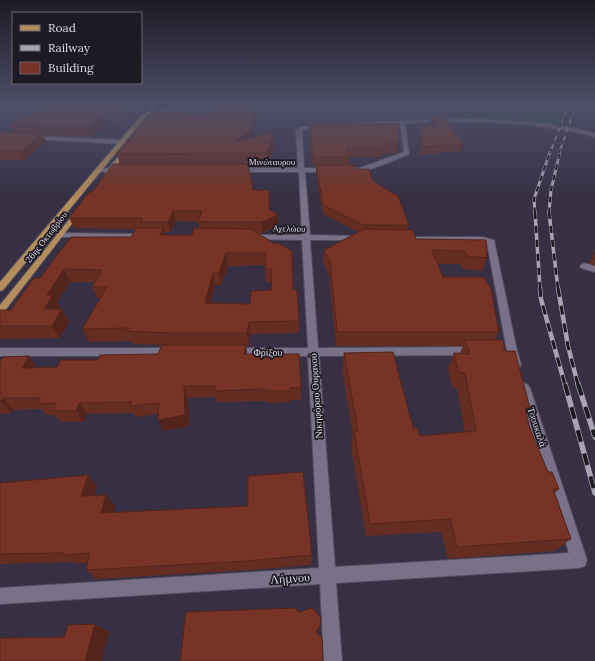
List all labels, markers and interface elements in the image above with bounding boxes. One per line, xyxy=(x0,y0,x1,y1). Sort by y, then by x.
legend xyxy=(12,12,142,84)
text: Road xyxy=(48,20,76,35)
text: Railway xyxy=(48,40,91,55)
text: Building xyxy=(48,60,94,75)
street label: Μινώταυρου xyxy=(249,156,296,167)
street label: 26ης Οκτωβρίου xyxy=(23,209,70,265)
street label: Αχελώου xyxy=(272,222,306,234)
street label: Φρίξου xyxy=(253,346,283,359)
street label: Νικηφόρου Ουρανού xyxy=(307,353,325,439)
street label: Τσουκαλά xyxy=(524,405,550,449)
street label: Λήμνου xyxy=(270,569,310,587)

